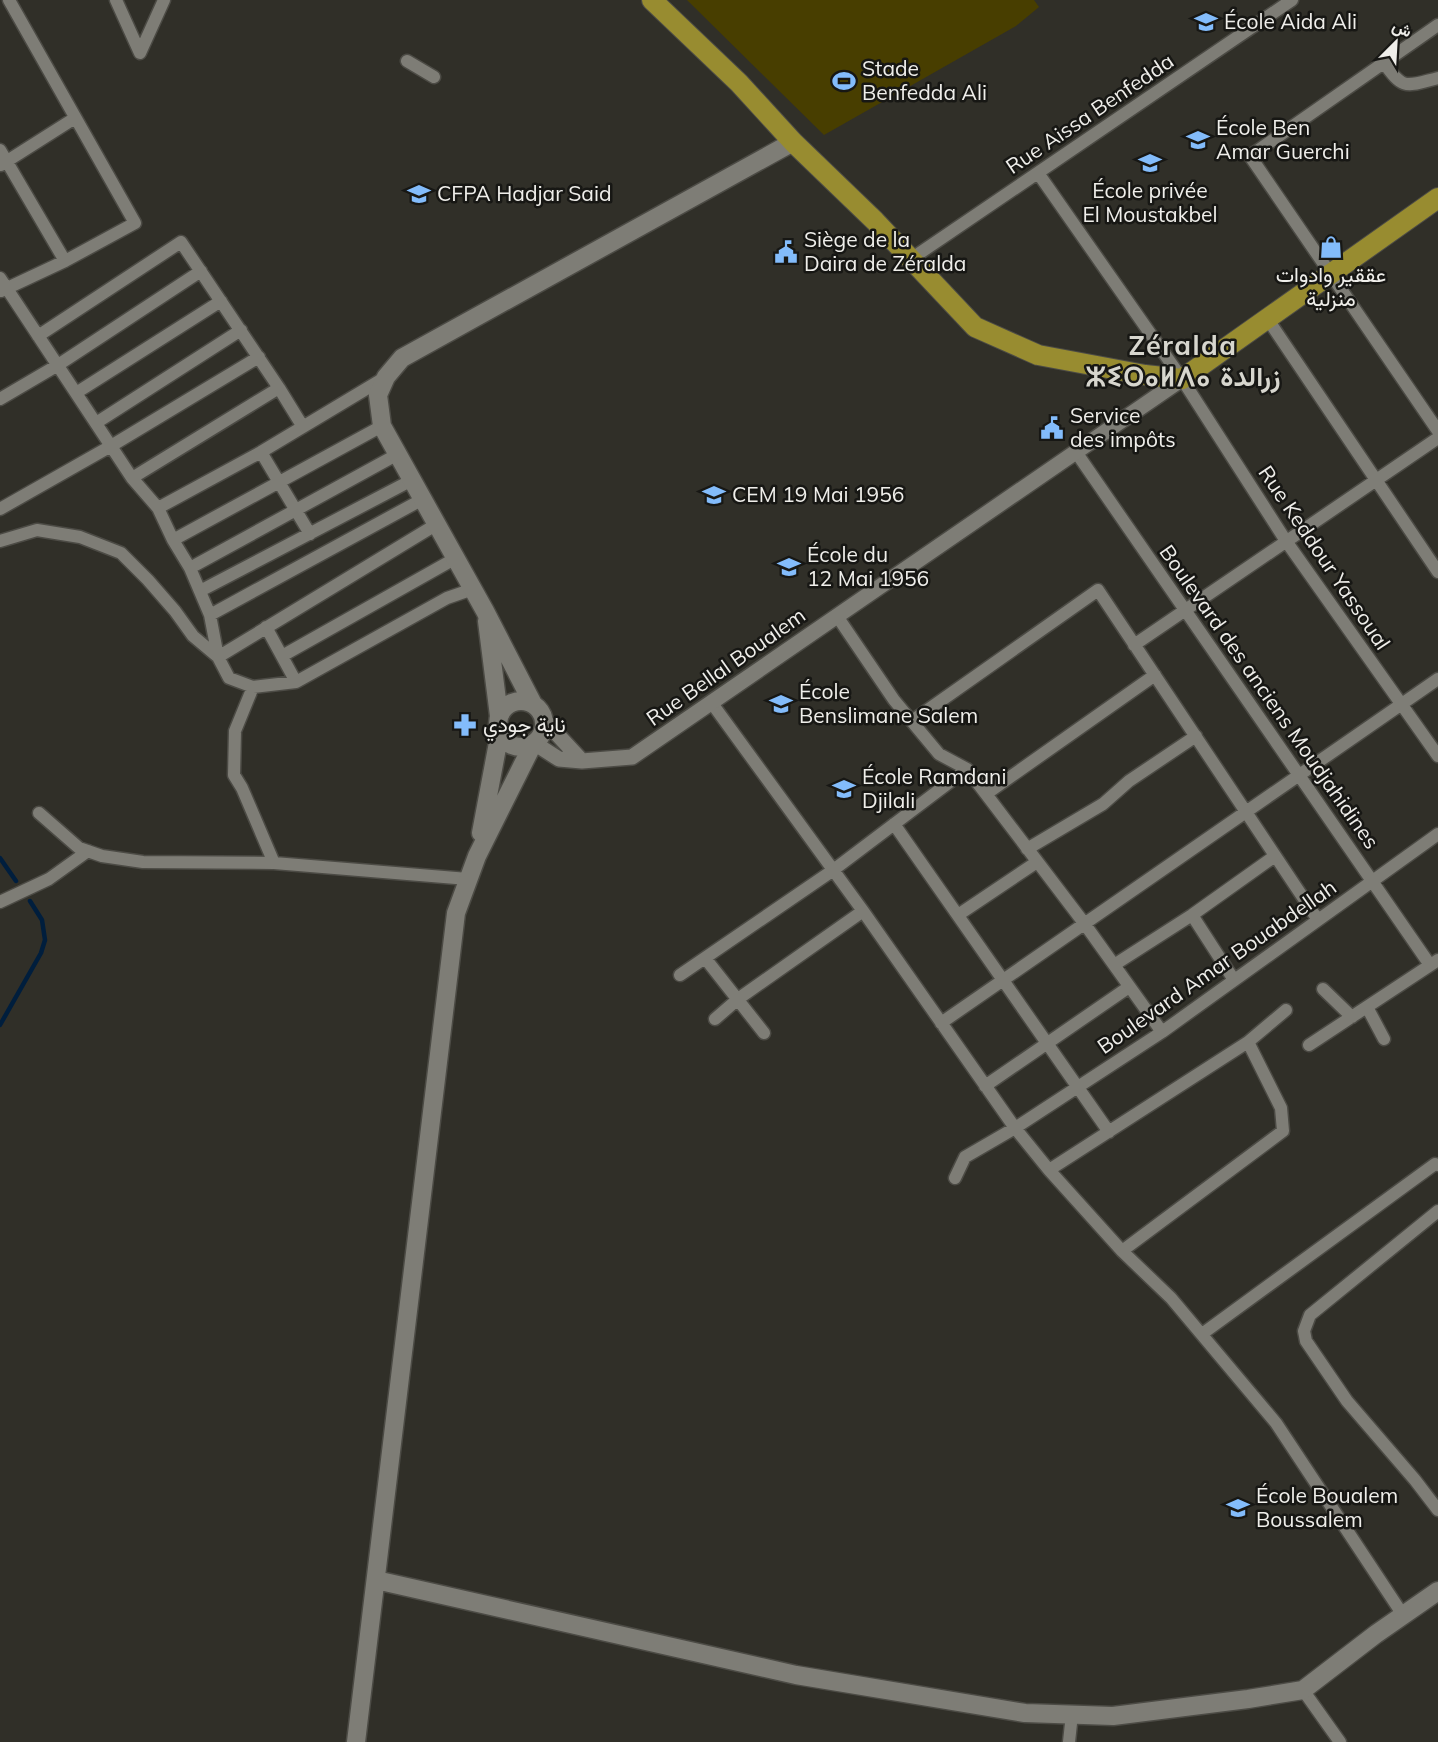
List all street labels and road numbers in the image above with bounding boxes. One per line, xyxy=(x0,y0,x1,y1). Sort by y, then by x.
street label: Rue Aissa Benfedda xyxy=(1001,47,1178,179)
street label: Rue Keddour Yassoual xyxy=(1253,460,1396,655)
street label: Boulevard des anciens Moudjahidines xyxy=(1154,539,1385,853)
street label: Rue Bellal Boualem xyxy=(641,602,810,731)
street label: Boulevard Amar Bouabdellah xyxy=(1092,874,1341,1059)

